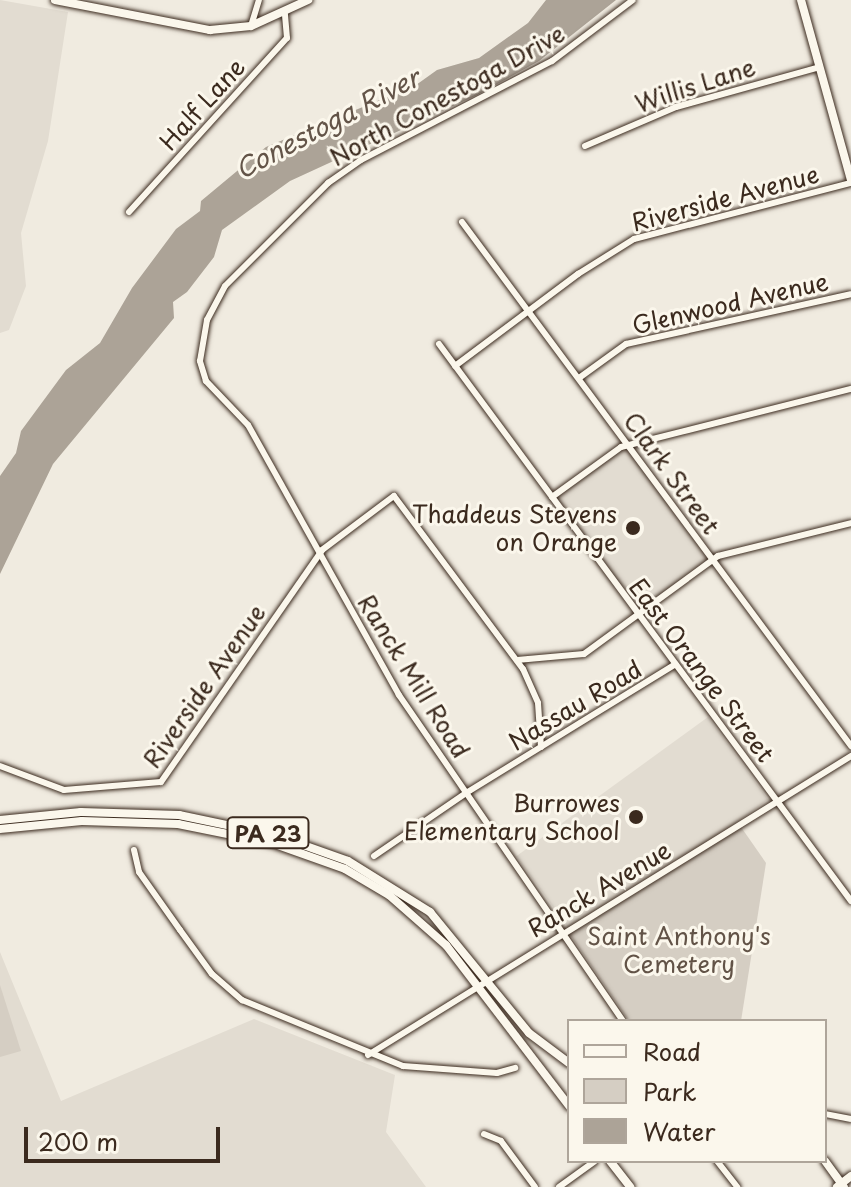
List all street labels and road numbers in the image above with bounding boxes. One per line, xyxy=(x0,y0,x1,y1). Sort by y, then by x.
street label: North Conestoga Drive xyxy=(324,18,570,172)
street label: Half Lane xyxy=(153,52,251,156)
street label: Willis Lane xyxy=(631,52,759,118)
street label: Riverside Avenue xyxy=(628,159,822,237)
street label: Glenwood Avenue xyxy=(629,266,831,340)
street label: Clark Street xyxy=(618,406,726,540)
street label: East Orange Street xyxy=(624,573,780,767)
street label: Ranck Mill Road xyxy=(352,589,476,763)
street label: Riverside Avenue xyxy=(137,599,271,773)
street label: Nassau Road xyxy=(503,654,647,756)
road number: PA 23 xyxy=(226,815,310,851)
street label: Ranck Avenue xyxy=(522,835,676,943)

